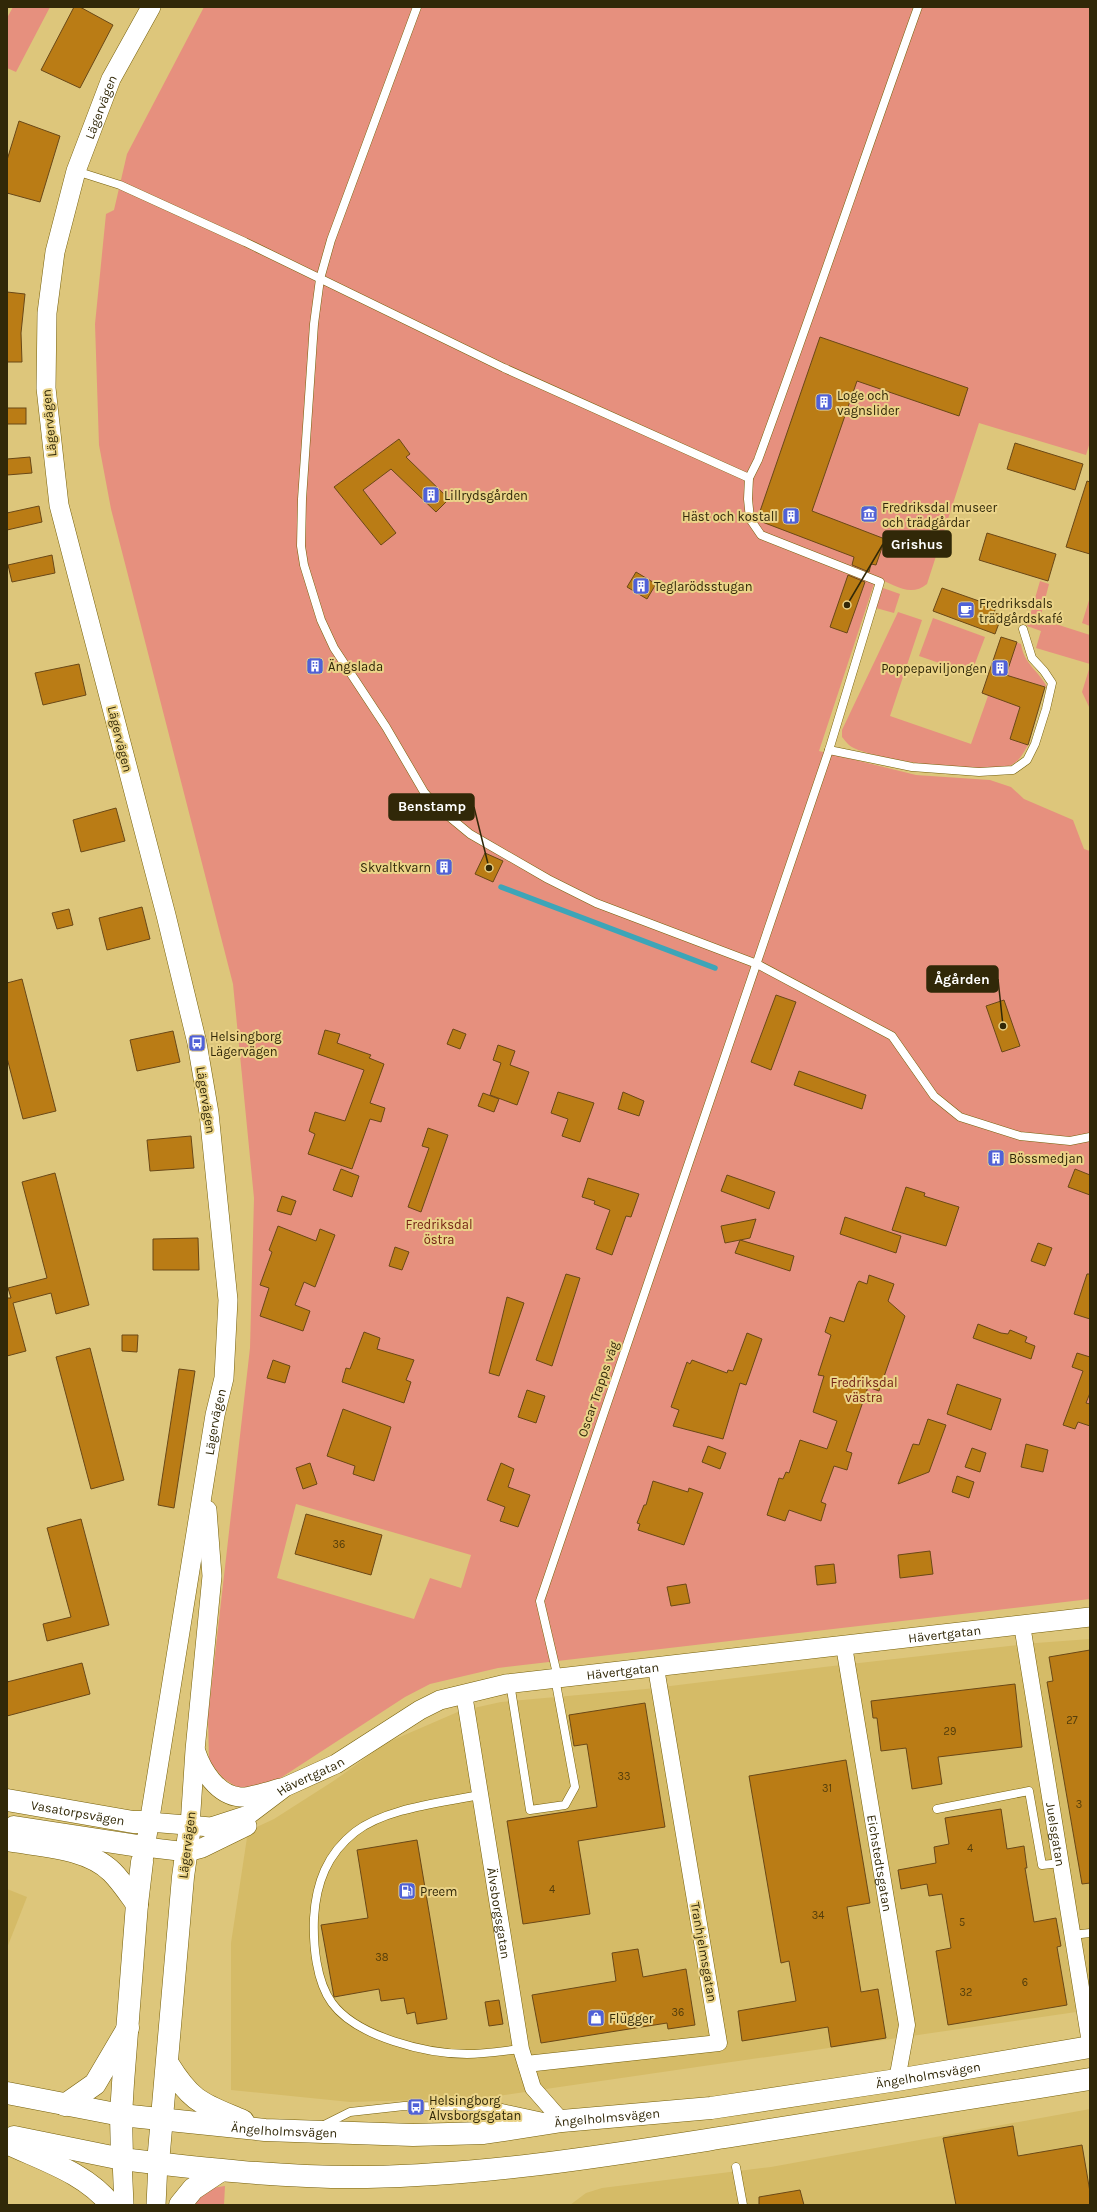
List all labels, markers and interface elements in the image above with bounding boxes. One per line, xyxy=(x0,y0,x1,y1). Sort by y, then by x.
street label: Lägervägen xyxy=(81,72,120,141)
place label: Loge och vagnslider xyxy=(837,388,900,418)
street label: Lägervägen xyxy=(39,389,59,457)
building icon: Loge och vagnslider xyxy=(814,392,834,412)
building icon: Lillrydsgården xyxy=(421,485,441,505)
place label: Lillrydsgården xyxy=(444,488,528,503)
place label: Fredriksdal museer och trädgårdar xyxy=(882,500,997,530)
museum icon: Fredriksdal museer och trädgårdar xyxy=(859,504,879,524)
building icon: Häst och kostall xyxy=(781,506,801,526)
place label: Häst och kostall xyxy=(682,509,778,524)
callout: Grishus xyxy=(883,531,951,557)
text: Grishus xyxy=(891,536,943,553)
building icon: Teglarödsstugan xyxy=(631,576,651,596)
place label: Teglarödsstugan xyxy=(654,579,753,594)
place label: Fredriksdals trädgårdskafé xyxy=(979,596,1063,626)
cafe icon: Fredriksdals trädgårdskafé xyxy=(956,600,976,620)
building icon: Ängslada xyxy=(305,656,325,676)
place label: Ängslada xyxy=(328,658,383,674)
building icon: Poppepaviljongen xyxy=(990,658,1010,678)
place label: Poppepaviljongen xyxy=(881,661,987,676)
street label: Lägervägen xyxy=(105,704,135,774)
callout: Benstamp xyxy=(389,794,474,820)
text: Benstamp xyxy=(398,798,466,815)
building icon: Skvaltkvarn xyxy=(434,857,454,877)
place label: Skvaltkvarn xyxy=(360,860,431,875)
callout: Ågården xyxy=(927,966,998,992)
text: Ågården xyxy=(934,971,990,988)
place label: Helsingborg Lägervägen xyxy=(210,1029,282,1059)
bus stop icon: Helsingborg Lägervägen xyxy=(187,1033,207,1053)
street label: Lägervägen xyxy=(193,1065,219,1135)
building icon: Bössmedjan xyxy=(986,1148,1006,1168)
place label: Bössmedjan xyxy=(1009,1151,1083,1166)
park label: Fredriksdal östra xyxy=(405,1217,473,1247)
street label: Oscar Trapps väg xyxy=(575,1338,622,1439)
park label: Fredriksdal västra xyxy=(830,1375,898,1405)
street label: Lägervägen xyxy=(201,1387,229,1456)
house number: 36 xyxy=(333,1538,345,1551)
street label: Hävertgatan xyxy=(907,1622,982,1645)
street label: Hävertgatan xyxy=(585,1659,660,1682)
house number: 27 xyxy=(1066,1714,1078,1727)
house number: 29 xyxy=(944,1725,956,1738)
street label: Hävertgatan xyxy=(273,1753,347,1798)
house number: 33 xyxy=(618,1770,631,1783)
house number: 31 xyxy=(822,1782,832,1795)
street label: Vasatorpsvägen xyxy=(30,1797,126,1828)
house number: 3 xyxy=(1076,1798,1082,1811)
street label: Juelsgatan xyxy=(1043,1801,1069,1867)
street label: Lägervägen xyxy=(175,1811,199,1879)
street label: Eichstedtsgatan xyxy=(865,1813,896,1913)
house number: 4 xyxy=(967,1842,973,1855)
street label: Älvsborgsgatan xyxy=(484,1866,514,1960)
fuel station icon: Preem xyxy=(397,1881,417,1901)
house number: 4 xyxy=(549,1883,555,1896)
place label: Preem xyxy=(420,1884,457,1899)
street label: Tranhjelmsgatan xyxy=(688,1901,720,2003)
house number: 34 xyxy=(812,1909,824,1922)
house number: 5 xyxy=(959,1916,965,1929)
house number: 38 xyxy=(375,1951,389,1964)
house number: 6 xyxy=(1022,1976,1028,1989)
house number: 32 xyxy=(960,1986,972,1999)
house number: 36 xyxy=(672,2006,684,2019)
shop icon: Flügger xyxy=(586,2008,606,2028)
place label: Flügger xyxy=(609,2011,654,2026)
street label: Ängelholmsvägen xyxy=(874,2058,982,2091)
place label: Helsingborg Älvsborgsgatan xyxy=(429,2093,521,2123)
bus stop icon: Helsingborg Älvsborgsgatan xyxy=(406,2097,426,2117)
street label: Ängelholmsvägen xyxy=(553,2105,661,2130)
street label: Ängelholmsvägen xyxy=(231,2118,338,2140)

